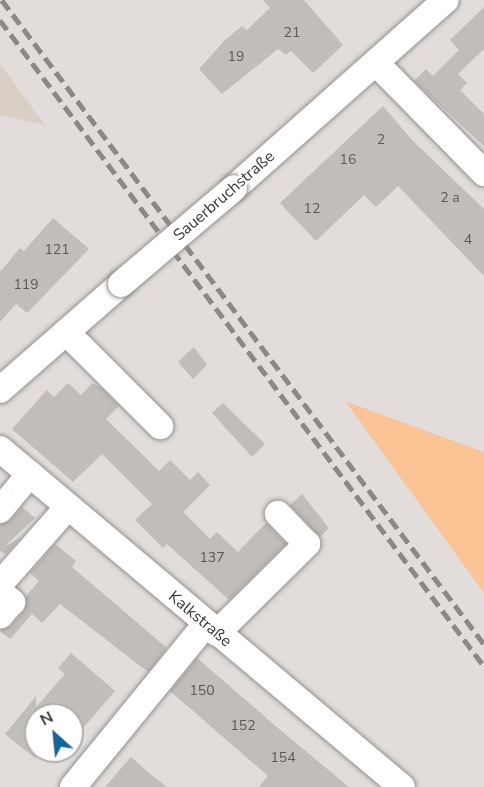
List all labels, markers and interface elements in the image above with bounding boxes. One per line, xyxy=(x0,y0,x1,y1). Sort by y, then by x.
house number: 21 xyxy=(284,25,300,41)
house number: 19 xyxy=(228,49,244,65)
house number: 2 xyxy=(377,132,385,148)
street label: Sauerbruchstraße xyxy=(169,147,279,245)
house number: 16 xyxy=(340,152,356,168)
house number: 2 a xyxy=(440,190,460,206)
house number: 12 xyxy=(304,201,320,217)
house number: 4 xyxy=(464,232,472,248)
house number: 121 xyxy=(44,242,70,258)
house number: 119 xyxy=(13,277,39,293)
house number: 137 xyxy=(199,550,225,566)
street label: Kalkstraße xyxy=(164,587,236,651)
house number: 150 xyxy=(189,683,215,699)
north arrow xyxy=(24,703,84,763)
text: N xyxy=(36,706,57,731)
house number: 152 xyxy=(230,718,256,734)
house number: 154 xyxy=(270,750,296,766)

